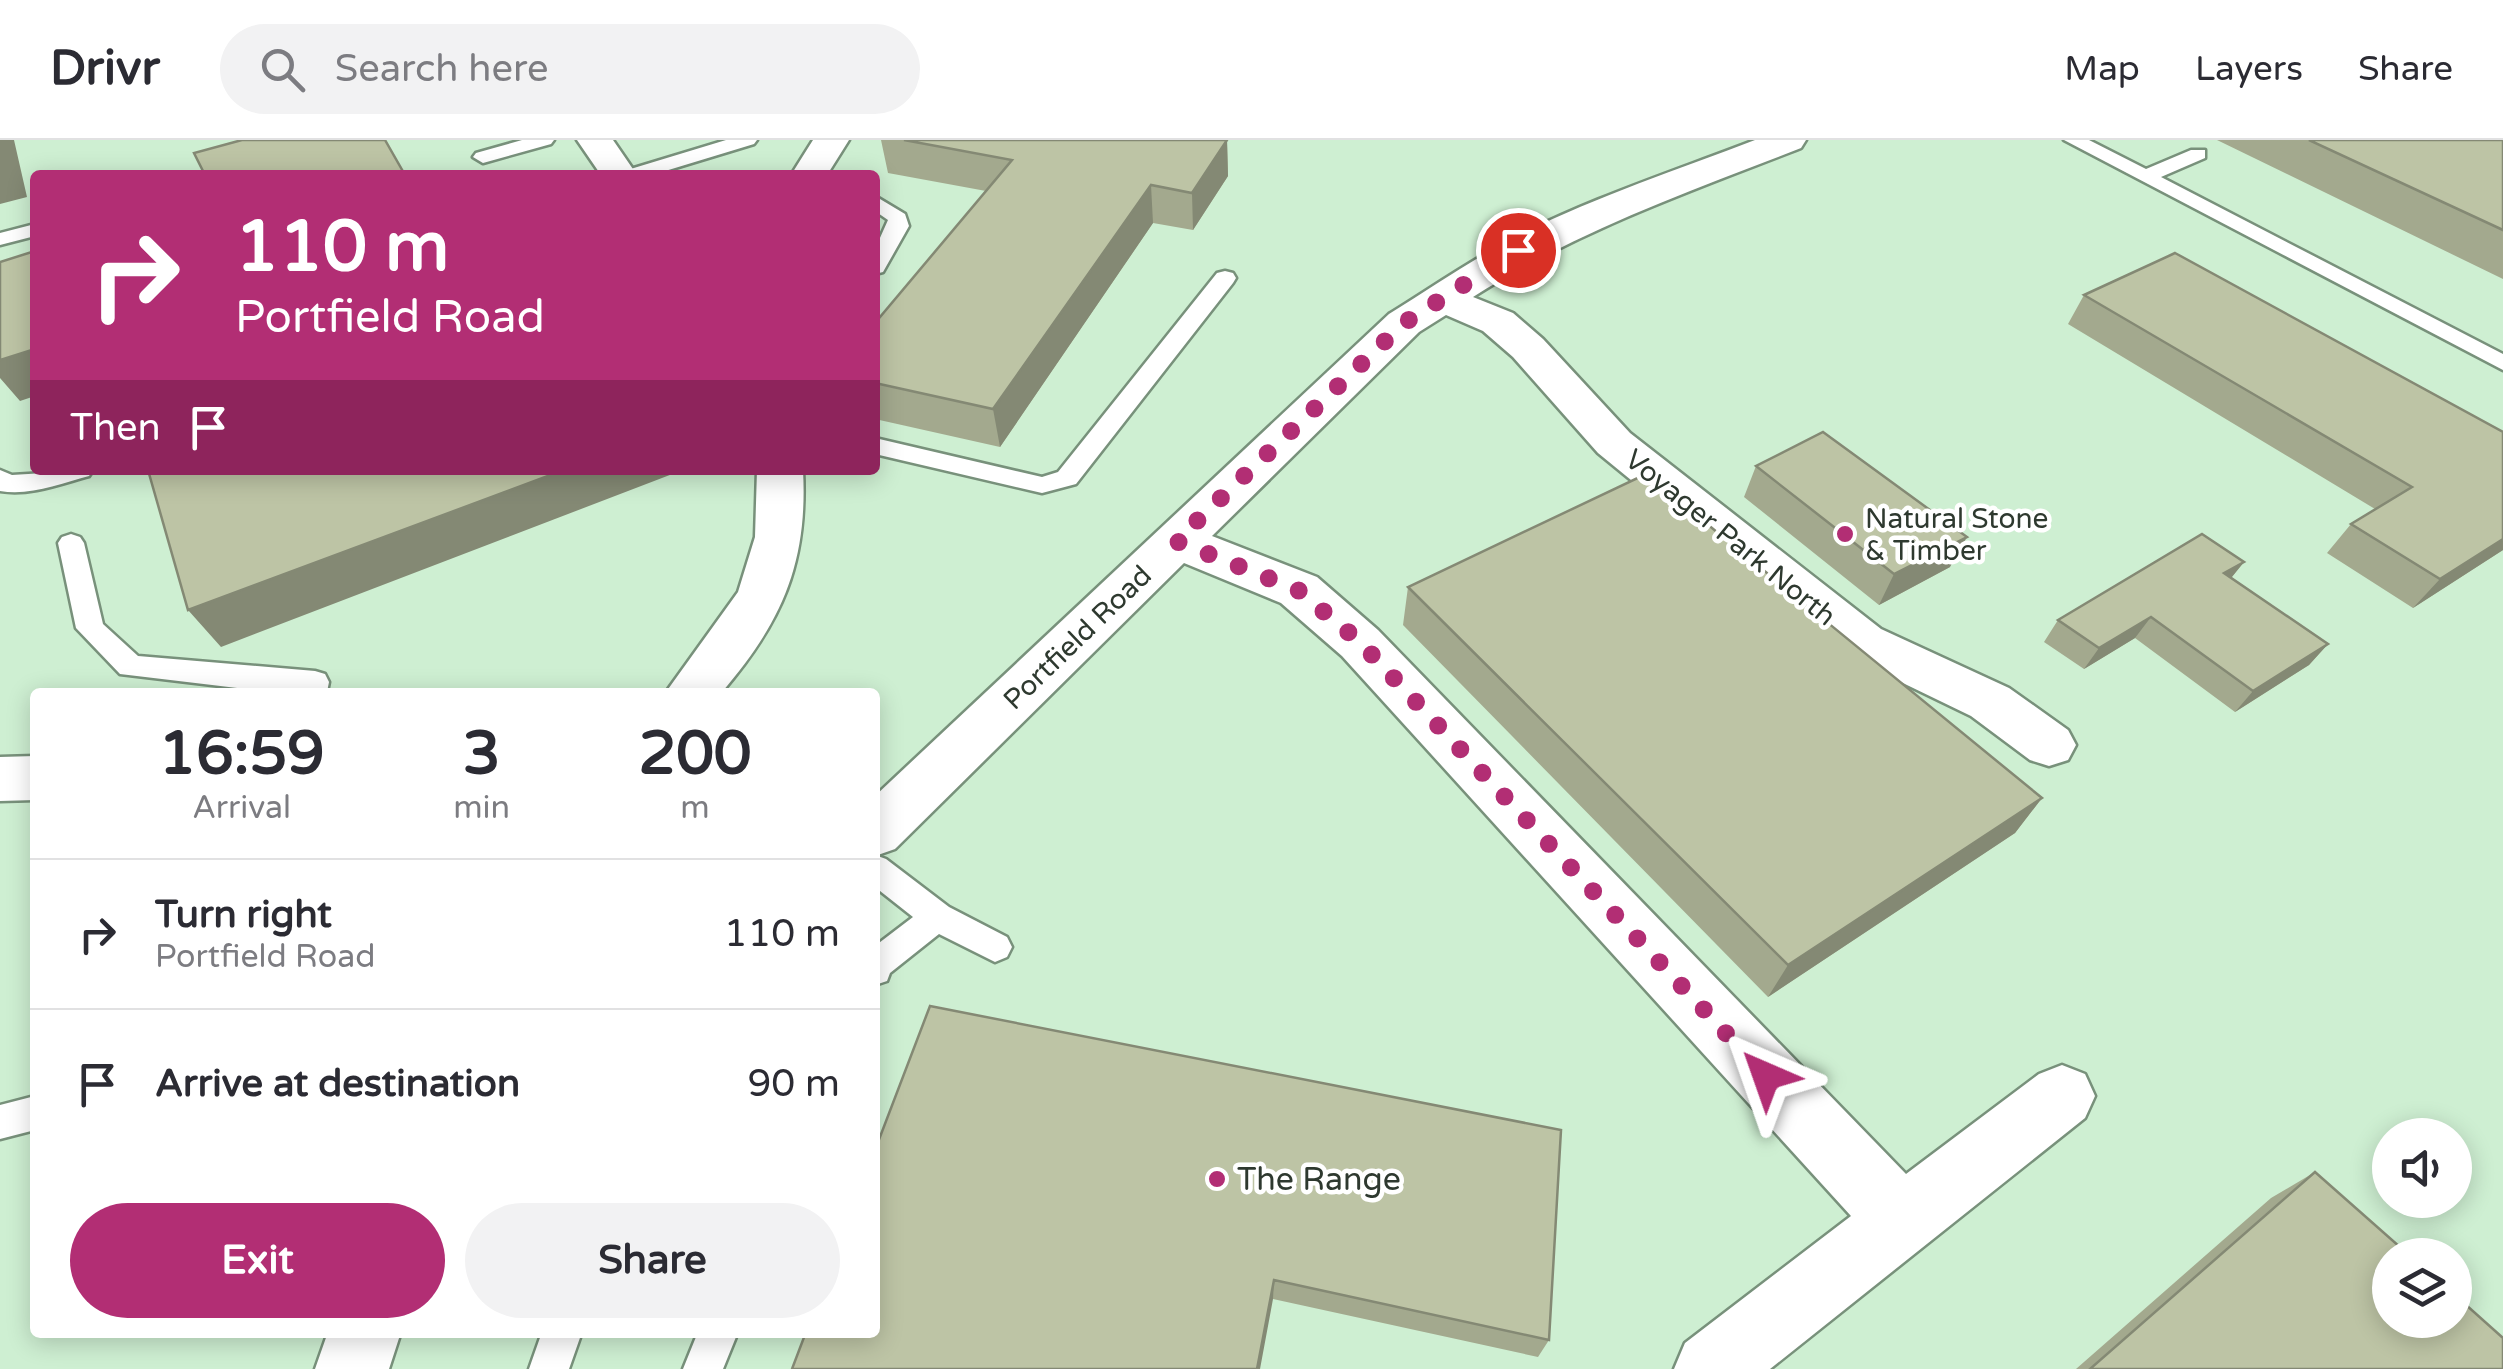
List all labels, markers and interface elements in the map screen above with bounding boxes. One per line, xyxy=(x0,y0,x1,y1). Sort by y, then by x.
search box xyxy=(220,24,920,114)
text: Drivr xyxy=(50,40,160,98)
icon: search xyxy=(255,42,310,97)
text: Search here xyxy=(335,46,548,92)
text: Map xyxy=(2064,48,2140,90)
text: Layers xyxy=(2195,48,2303,90)
text: Share xyxy=(2358,48,2453,90)
text: 110 m xyxy=(235,206,449,290)
pin xyxy=(1476,208,1561,293)
icon: right xyxy=(70,210,200,340)
icon: arrive xyxy=(1491,223,1546,278)
text: Portfield Road xyxy=(235,291,545,345)
icon: arrive xyxy=(181,400,236,455)
text: Then xyxy=(70,405,161,451)
street label: Voyager Park North xyxy=(1618,442,1843,633)
place label: Natural Stone & Timber xyxy=(1865,502,2048,568)
marker: Natural Stone & Timber xyxy=(1834,523,1856,545)
street label: Portfield Road xyxy=(997,559,1159,717)
text: 16:59 xyxy=(158,718,325,790)
text: 3 xyxy=(463,718,500,790)
text: 200 xyxy=(638,718,752,790)
text: Arrival xyxy=(192,789,291,827)
text: min xyxy=(453,789,510,827)
text: m xyxy=(680,789,710,827)
text: Turn right xyxy=(155,892,332,938)
icon: right xyxy=(70,907,125,962)
text: 110 m xyxy=(724,911,840,957)
text: Portfield Road xyxy=(155,938,375,976)
position arrow xyxy=(1714,1024,1818,1128)
icon: arrive xyxy=(70,1057,125,1112)
text: Arrive at destination xyxy=(155,1061,520,1107)
text: 90 m xyxy=(748,1061,840,1107)
map controls xyxy=(2372,1118,2472,1338)
button: sound xyxy=(2372,1118,2472,1218)
place label: The Range xyxy=(1237,1161,1401,1199)
marker: The Range xyxy=(1206,1168,1228,1190)
button: Exit xyxy=(70,1203,445,1318)
button: Share xyxy=(465,1203,840,1318)
button: layers xyxy=(2372,1238,2472,1338)

